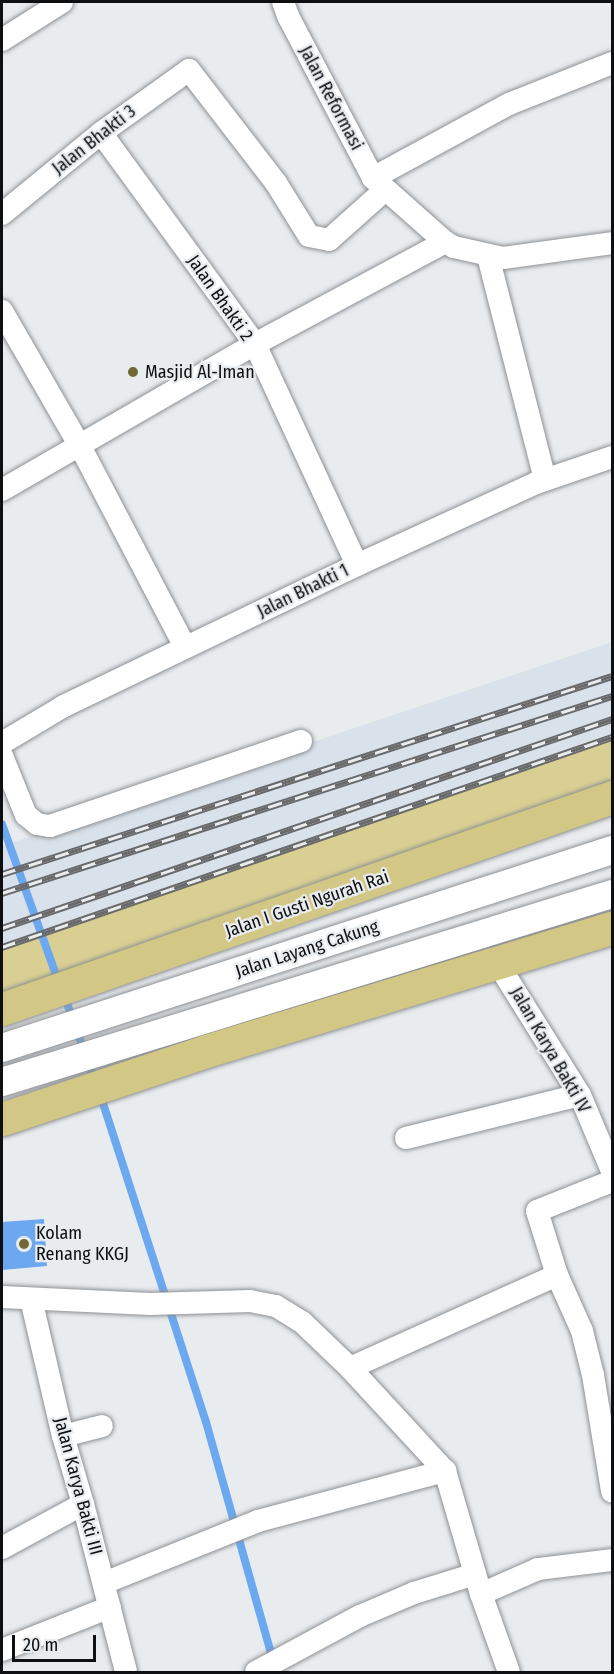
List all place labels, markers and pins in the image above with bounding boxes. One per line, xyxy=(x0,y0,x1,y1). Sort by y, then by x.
place label: Masjid Al-Iman xyxy=(145,361,255,383)
marker: Masjid Al-Iman xyxy=(126,365,140,379)
place label: Kolam Renang KKGJ xyxy=(36,1223,129,1266)
marker: Kolam Renang KKGJ xyxy=(17,1237,31,1251)

